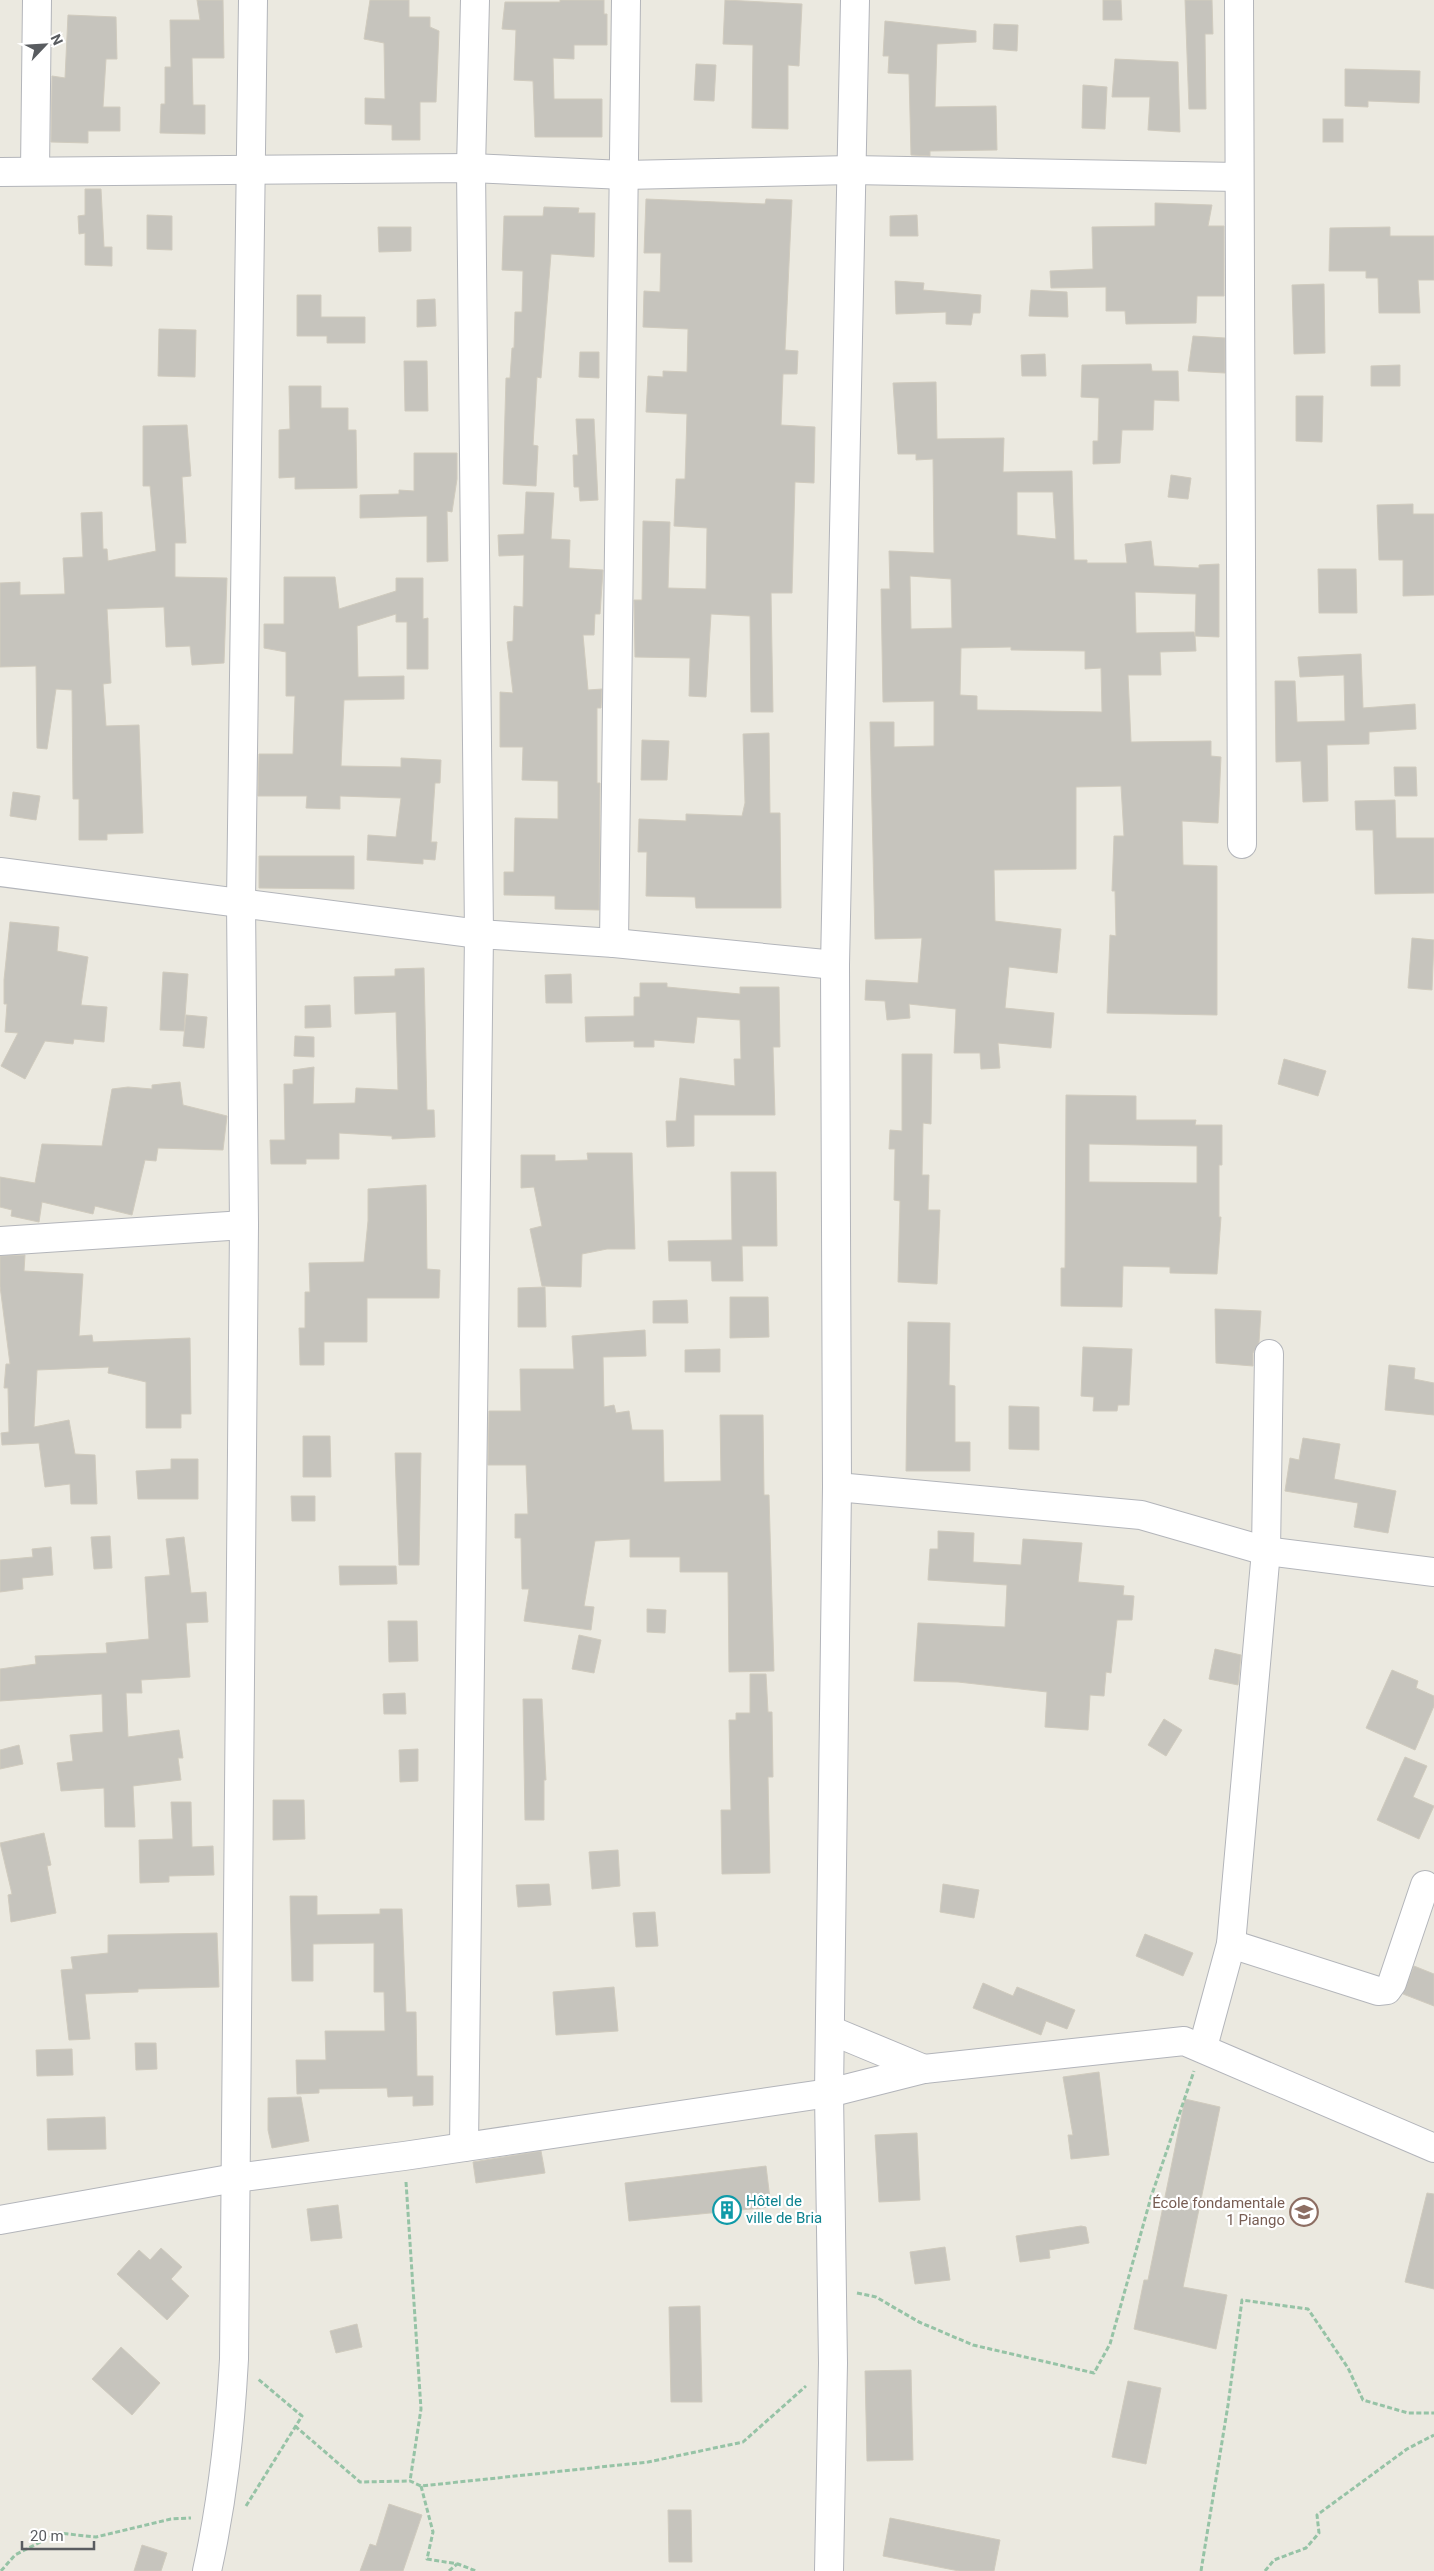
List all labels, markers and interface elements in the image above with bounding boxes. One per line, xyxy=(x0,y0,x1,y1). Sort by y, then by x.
north arrow xyxy=(20,20,70,70)
text: N xyxy=(47,32,66,47)
place label: Hôtel de ville de Bria xyxy=(746,2192,822,2227)
place label: École fondamentale 1 Piango xyxy=(1152,2194,1285,2229)
building icon: Hôtel de ville de Bria xyxy=(712,2195,742,2225)
school or university icon: École fondamentale 1 Piango xyxy=(1289,2197,1319,2227)
scale bar xyxy=(22,2518,95,2550)
text: 20 m xyxy=(30,2527,64,2545)

